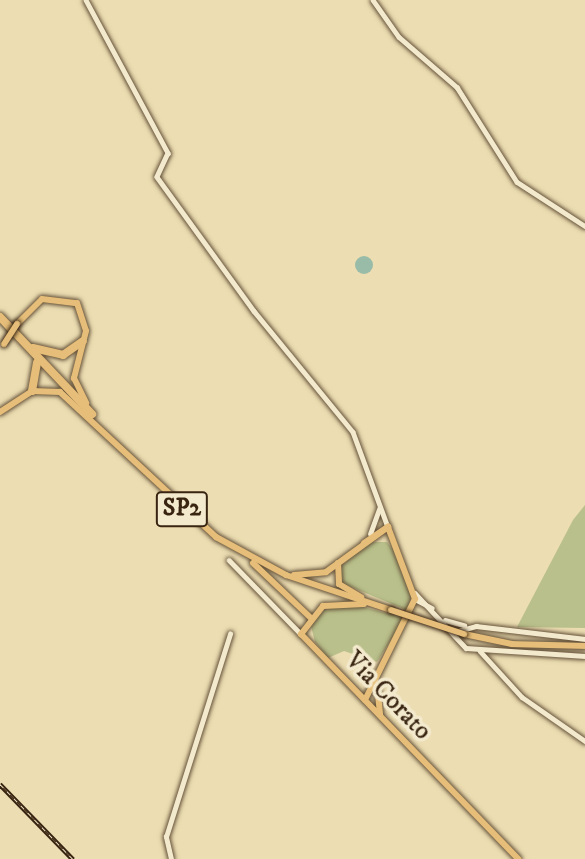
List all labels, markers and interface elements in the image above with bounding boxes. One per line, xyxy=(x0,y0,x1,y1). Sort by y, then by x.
road number: SP2 xyxy=(156,488,208,530)
street label: Via Corato xyxy=(338,645,438,747)

